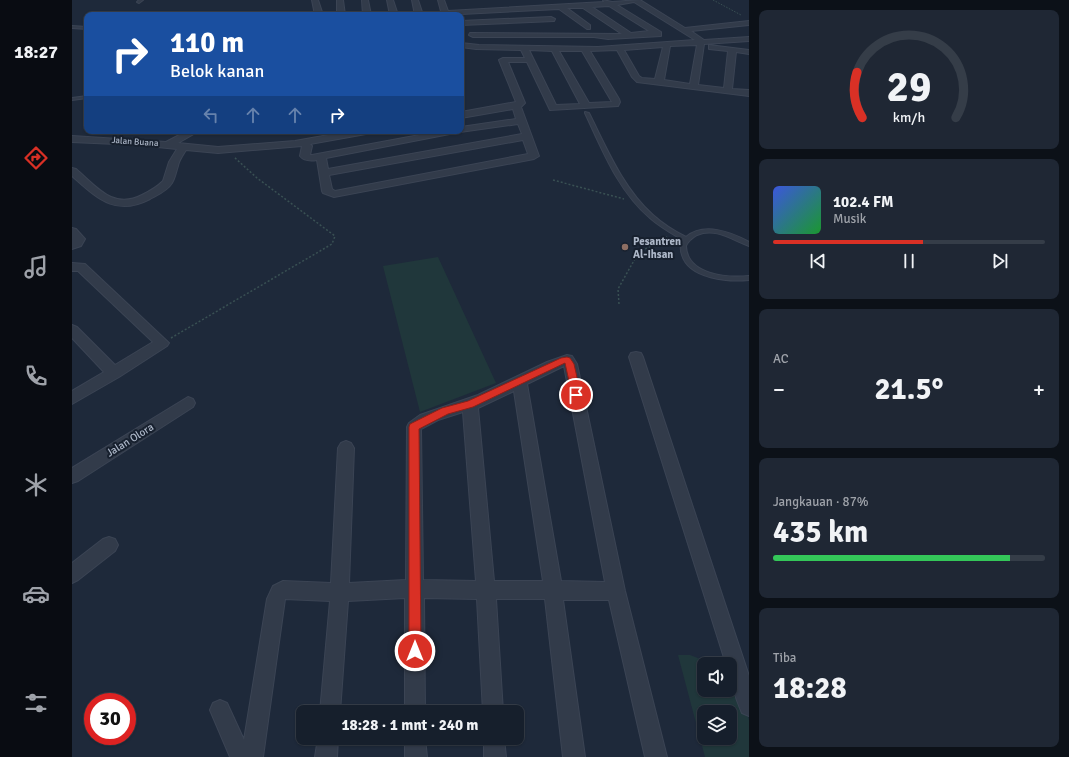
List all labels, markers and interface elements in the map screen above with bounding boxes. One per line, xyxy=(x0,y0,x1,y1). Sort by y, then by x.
text: 110 m xyxy=(170,26,244,60)
icon: right xyxy=(104,28,156,80)
text: 18:27 xyxy=(14,41,58,63)
text: Belok kanan xyxy=(170,60,264,82)
text: 29 xyxy=(887,62,931,113)
icon: left xyxy=(200,104,222,126)
icon: ahead xyxy=(242,104,264,126)
icon: ahead xyxy=(284,104,306,126)
icon: right xyxy=(326,104,348,126)
text: km/h xyxy=(893,108,925,125)
street label: Jalan Buana xyxy=(111,135,159,149)
icon: directions xyxy=(22,144,50,172)
text: 102.4 FM xyxy=(833,193,894,211)
text: Musik xyxy=(833,211,866,227)
place label: Pesantren Al-Ihsan xyxy=(633,235,681,261)
marker: Pesantren Al-Ihsan xyxy=(620,242,630,252)
icon: previous xyxy=(807,250,829,272)
icon: pause xyxy=(898,250,920,272)
icon: next xyxy=(989,250,1011,272)
icon: music xyxy=(22,253,50,281)
text: AC xyxy=(773,351,789,367)
icon: phone xyxy=(22,362,50,390)
text: 21.5° xyxy=(874,371,944,408)
text: − xyxy=(773,376,785,403)
text: + xyxy=(1033,376,1045,403)
pin xyxy=(559,378,593,412)
icon: arrive xyxy=(565,384,587,406)
street label: Jalan Olora xyxy=(104,420,156,460)
icon: climate xyxy=(22,471,50,499)
text: Jangkauan · 87% xyxy=(773,494,868,510)
text: 435 km xyxy=(773,514,868,551)
icon: car xyxy=(22,580,50,608)
position arrow xyxy=(394,630,436,672)
text: Tiba xyxy=(773,650,796,666)
map controls xyxy=(697,657,737,745)
button: sound xyxy=(697,657,737,697)
text: 18:28 xyxy=(773,670,847,707)
icon: filters xyxy=(22,689,50,717)
speed limit sign: 30 xyxy=(84,693,136,745)
button: layers xyxy=(697,705,737,745)
text: 18:28 · 1 mnt · 240 m xyxy=(342,716,478,734)

